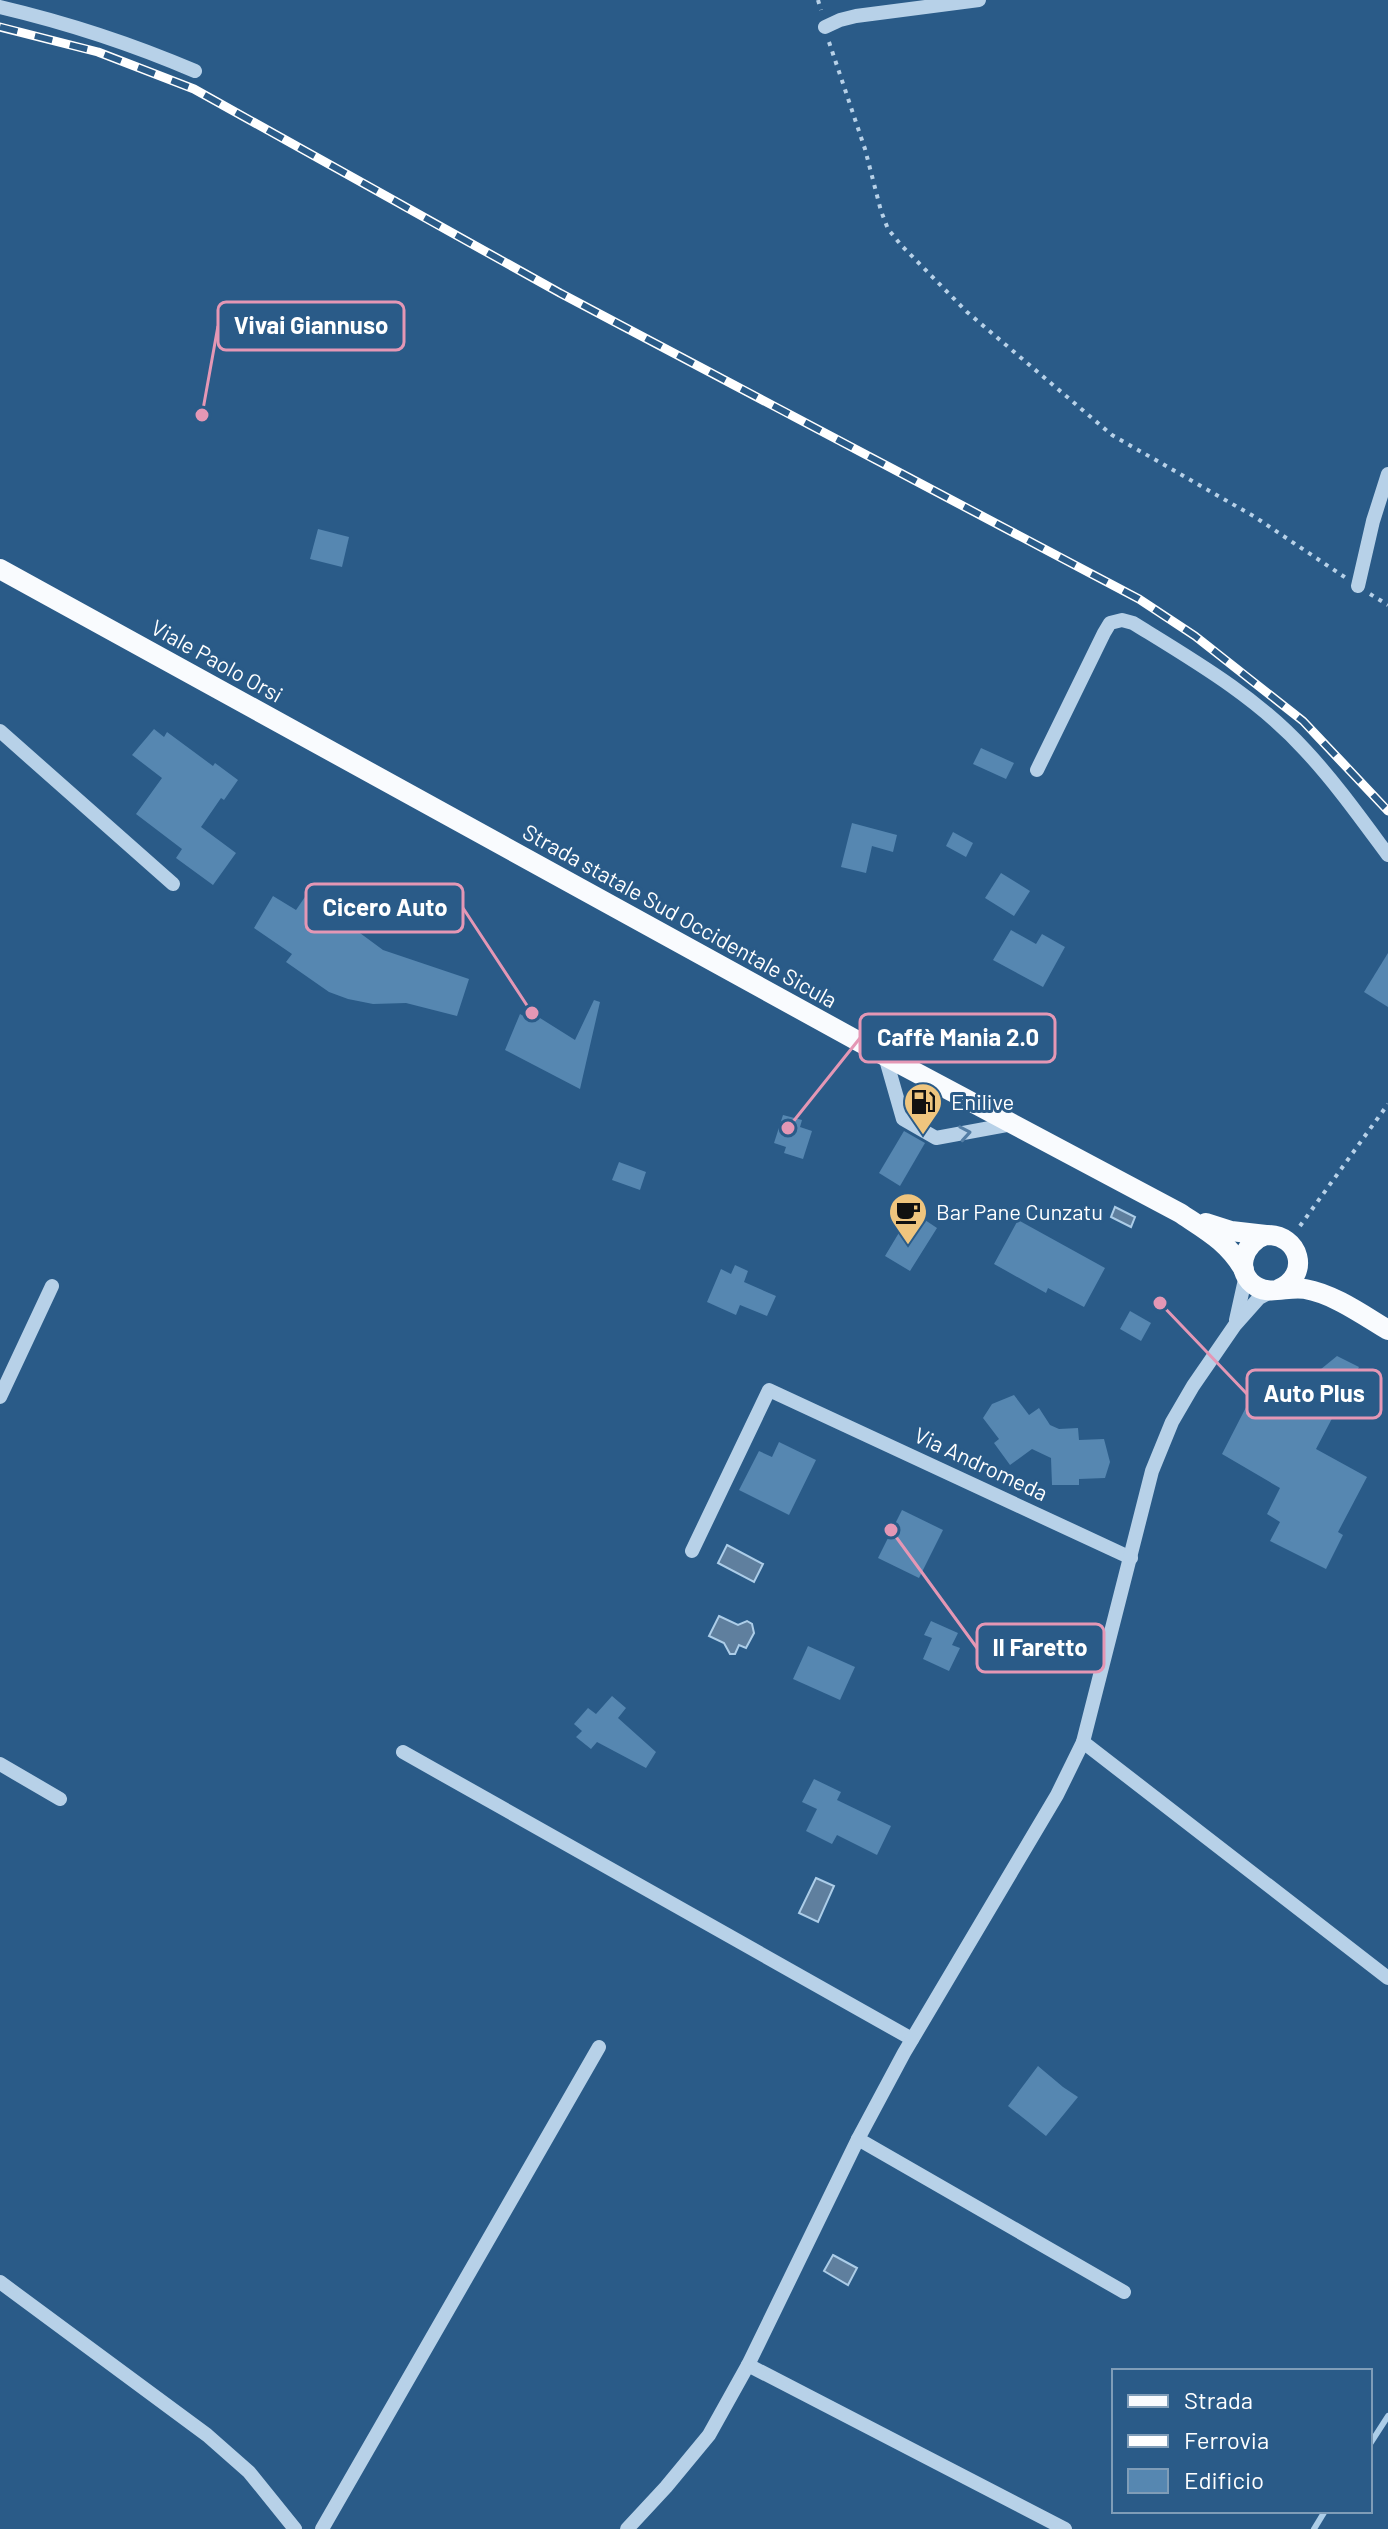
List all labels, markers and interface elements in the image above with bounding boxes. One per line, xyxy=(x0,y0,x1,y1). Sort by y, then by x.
callout: Vivai Giannuso xyxy=(218,302,404,350)
text: Vivai Giannuso xyxy=(234,310,388,339)
street label: Viale Paolo Orsi xyxy=(147,613,288,707)
street label: Strada statale Sud Occidentale Sicula xyxy=(519,818,842,1013)
callout: Cicero Auto xyxy=(306,884,463,932)
text: Cicero Auto xyxy=(322,892,448,921)
callout: Caffè Mania 2.0 xyxy=(860,1014,1055,1062)
text: Caffè Mania 2.0 xyxy=(877,1022,1039,1051)
fuel station icon: Enilive xyxy=(902,1081,944,1136)
place label: Enilive xyxy=(951,1088,1014,1114)
one-way arrow xyxy=(959,1125,972,1142)
cafe icon: Bar Pane Cunzatu xyxy=(887,1191,929,1246)
place label: Bar Pane Cunzatu xyxy=(936,1198,1103,1224)
callout: Auto Plus xyxy=(1247,1370,1381,1418)
text: Auto Plus xyxy=(1263,1378,1365,1407)
street label: Via Andromeda xyxy=(911,1421,1052,1505)
callout: Il Faretto xyxy=(977,1624,1104,1672)
text: Il Faretto xyxy=(992,1632,1088,1661)
legend xyxy=(1112,2369,1372,2513)
text: Strada xyxy=(1184,2385,1253,2414)
text: Ferrovia xyxy=(1184,2425,1269,2454)
text: Edificio xyxy=(1184,2465,1264,2494)

